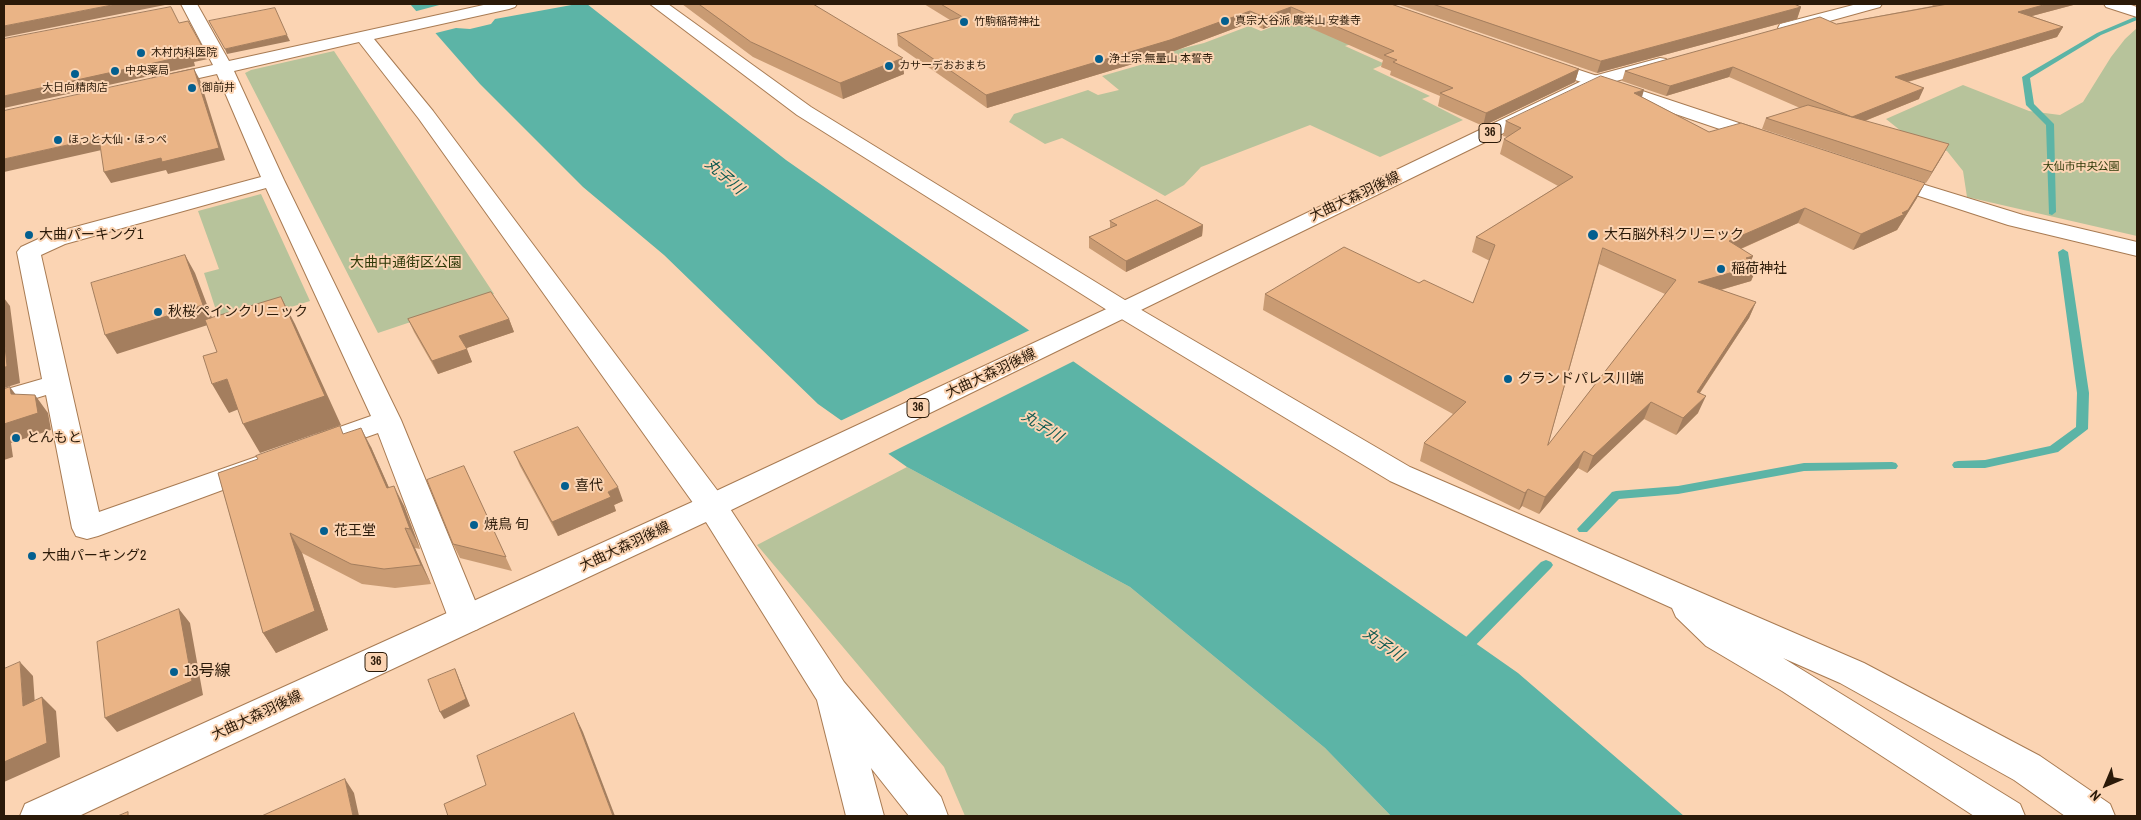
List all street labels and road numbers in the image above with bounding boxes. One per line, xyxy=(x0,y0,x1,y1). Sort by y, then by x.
road number: 36 xyxy=(1479,124,1501,142)
street label: 大曲大森羽後線 xyxy=(1307,169,1403,225)
street label: 大曲大森羽後線 xyxy=(943,346,1039,402)
road number: 36 xyxy=(907,398,929,418)
street label: 大曲大森羽後線 xyxy=(577,519,673,575)
road number: 36 xyxy=(365,652,387,672)
street label: 大曲大森羽後線 xyxy=(209,688,305,744)

